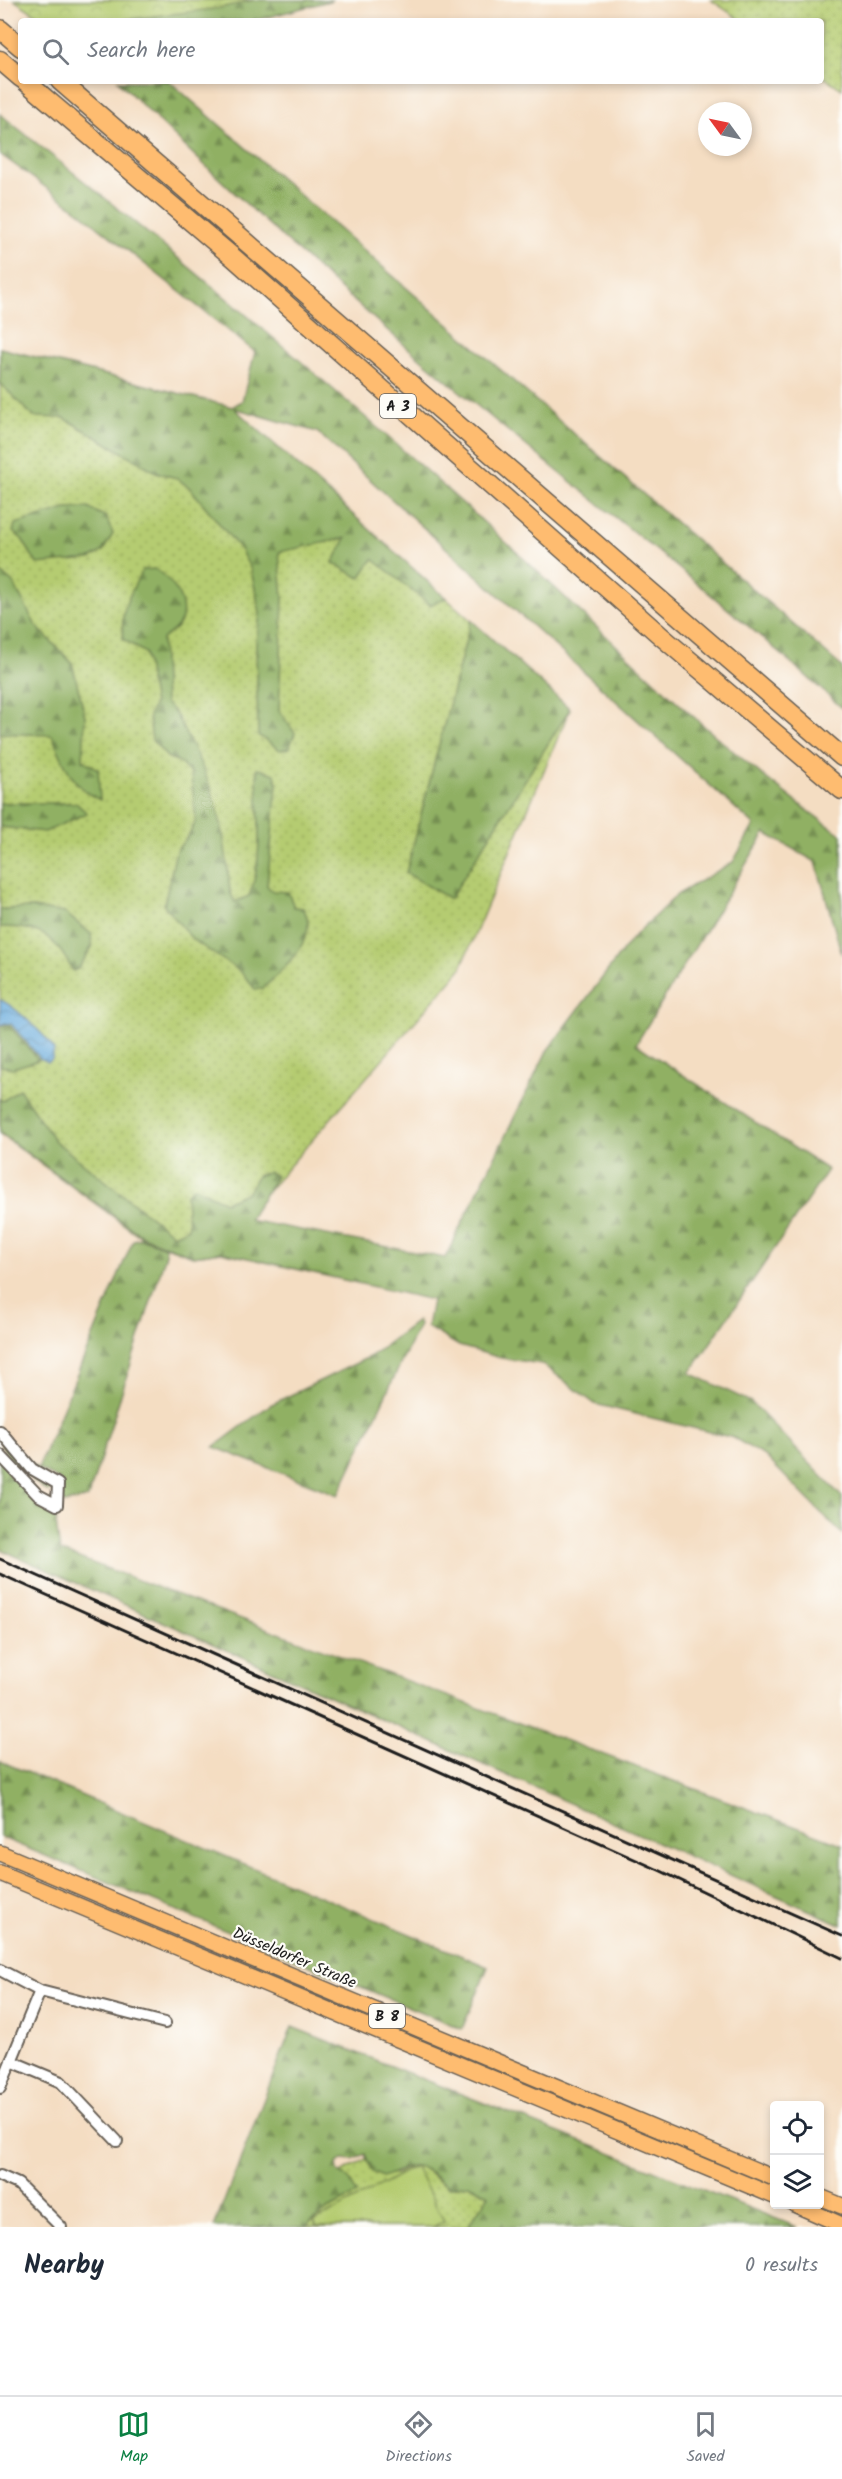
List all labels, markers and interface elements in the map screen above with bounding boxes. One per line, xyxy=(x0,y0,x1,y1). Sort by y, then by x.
search box xyxy=(18,18,824,84)
text: Search here xyxy=(87,34,195,69)
icon: search xyxy=(39,35,72,68)
north arrow xyxy=(698,102,752,156)
road number: A 3 xyxy=(380,394,416,418)
street label: Düsseldorfer Straße xyxy=(229,1921,360,1996)
road number: B 8 xyxy=(369,2004,405,2028)
map controls xyxy=(770,2101,824,2209)
button: locate xyxy=(770,2101,824,2155)
button: layers xyxy=(770,2155,824,2209)
text: Nearby xyxy=(24,2245,104,2287)
text: 0 results xyxy=(745,2250,818,2282)
tab: Map xyxy=(117,2408,150,2469)
tab: Directions xyxy=(385,2408,452,2469)
tab: Saved xyxy=(687,2408,725,2469)

